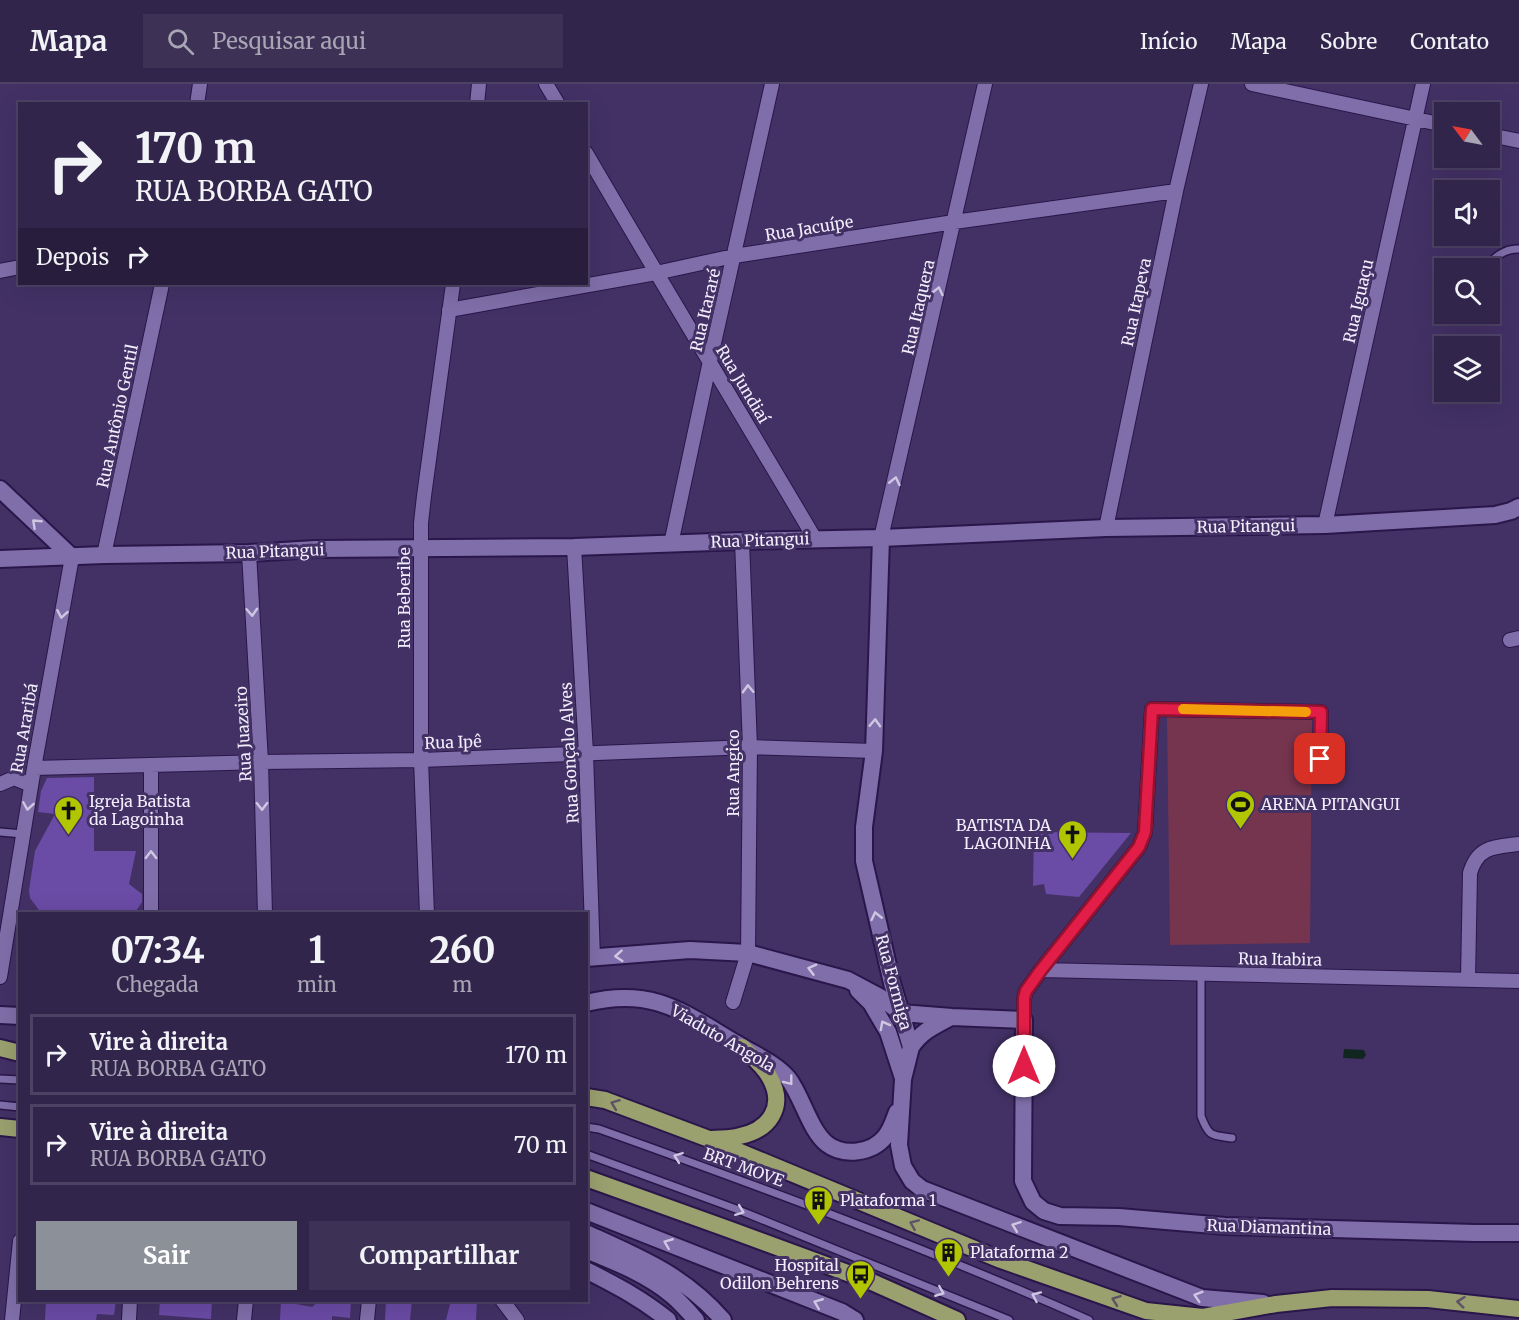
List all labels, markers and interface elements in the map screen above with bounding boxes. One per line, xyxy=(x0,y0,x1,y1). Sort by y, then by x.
search box xyxy=(143,14,563,68)
text: Mapa xyxy=(30,23,107,59)
icon: search xyxy=(164,25,197,58)
text: Pesquisar aqui xyxy=(212,27,366,55)
text: Início xyxy=(1140,28,1198,55)
text: Mapa xyxy=(1231,28,1287,55)
text: Sobre xyxy=(1320,28,1377,55)
text: Contato xyxy=(1410,28,1489,55)
north arrow xyxy=(1434,102,1500,168)
map controls xyxy=(1434,102,1500,402)
text: 170 m xyxy=(135,122,256,174)
icon: right xyxy=(36,126,114,204)
text: RUA BORBA GATO xyxy=(135,174,373,208)
button: sound xyxy=(1434,180,1500,246)
street label: Rua Jacuípe xyxy=(763,211,855,245)
icon: right xyxy=(121,240,154,273)
text: Depois xyxy=(36,243,109,271)
street label: Rua Itapeva xyxy=(1117,256,1155,348)
street label: Rua Itaquera xyxy=(897,257,939,357)
street label: Rua Iguaçu xyxy=(1339,257,1377,345)
button: search xyxy=(1434,258,1500,324)
street label: Rua Itararé xyxy=(686,267,724,353)
one-way arrow xyxy=(931,286,944,296)
button: layers xyxy=(1434,336,1500,402)
street label: Rua Jundiaí xyxy=(712,341,775,428)
street label: Rua Antônio Gentil xyxy=(92,342,142,490)
one-way arrow xyxy=(887,476,900,486)
street label: Rua Pitangui xyxy=(1196,515,1296,537)
one-way arrow xyxy=(32,519,43,530)
street label: Rua Pitangui xyxy=(710,528,810,552)
street label: Rua Pitangui xyxy=(225,539,325,563)
street label: Rua Beberibe xyxy=(394,547,414,649)
one-way arrow xyxy=(246,607,259,616)
one-way arrow xyxy=(56,609,69,619)
street label: Rua Araribá xyxy=(6,681,42,774)
street label: Rua Gonçalo Alves xyxy=(555,682,583,824)
one-way arrow xyxy=(742,684,754,693)
street label: Rua Juazeiro xyxy=(231,686,255,782)
one-way arrow xyxy=(868,718,881,727)
street label: Rua Angico xyxy=(723,729,743,817)
street label: Rua Ipê xyxy=(424,731,482,753)
pin xyxy=(1294,733,1345,784)
icon: arrive xyxy=(1303,742,1336,775)
sports icon: ARENA PITANGUI xyxy=(1224,788,1256,830)
place label: Igreja Batista da Lagoinha xyxy=(89,791,191,829)
church icon: Igreja Batista da Lagoinha xyxy=(52,794,84,836)
place label: ARENA PITANGUI xyxy=(1260,794,1400,814)
one-way arrow xyxy=(22,802,34,811)
one-way arrow xyxy=(256,802,268,811)
place label: BATISTA DA LAGOINHA xyxy=(956,815,1052,853)
church icon: BATISTA DA LAGOINHA xyxy=(1056,818,1088,860)
one-way arrow xyxy=(145,851,157,860)
one-way arrow xyxy=(871,911,884,921)
text: 07:34 xyxy=(110,928,205,973)
text: 1 xyxy=(309,928,325,973)
text: 260 xyxy=(429,928,496,973)
street label: Rua Formiga xyxy=(872,932,916,1032)
street label: Rua Itabira xyxy=(1238,948,1323,970)
one-way arrow xyxy=(615,949,624,962)
one-way arrow xyxy=(807,964,818,976)
text: Chegada xyxy=(116,972,199,997)
text: min xyxy=(297,972,337,997)
text: m xyxy=(452,972,472,997)
street label: Viaduto Angola xyxy=(667,1000,779,1076)
one-way arrow xyxy=(880,1020,891,1031)
text: Vire à direita xyxy=(90,1028,228,1056)
position arrow xyxy=(992,1034,1056,1098)
icon: right xyxy=(39,1038,72,1071)
text: 170 m xyxy=(505,1041,567,1069)
text: RUA BORBA GATO xyxy=(90,1056,266,1081)
one-way arrow xyxy=(781,1074,792,1085)
one-way arrow xyxy=(610,1098,620,1111)
text: Vire à direita xyxy=(90,1118,228,1146)
icon: right xyxy=(39,1128,72,1161)
text: 70 m xyxy=(514,1131,567,1159)
street label: BRT MOVE xyxy=(701,1143,788,1191)
text: RUA BORBA GATO xyxy=(90,1146,266,1171)
one-way arrow xyxy=(673,1152,684,1165)
building icon: Plataforma 1 xyxy=(803,1184,835,1226)
place label: Plataforma 1 xyxy=(840,1190,936,1210)
one-way arrow xyxy=(734,1203,745,1216)
street label: Rua Diamantina xyxy=(1206,1215,1332,1239)
one-way arrow xyxy=(909,1219,920,1231)
button: Sair xyxy=(36,1221,297,1290)
button: Compartilhar xyxy=(309,1221,570,1290)
one-way arrow xyxy=(1011,1221,1022,1233)
building icon: Plataforma 2 xyxy=(933,1236,965,1278)
one-way arrow xyxy=(663,1238,674,1250)
place label: Plataforma 2 xyxy=(970,1242,1069,1262)
place label: Hospital Odilon Behrens xyxy=(720,1255,839,1293)
bus stop icon: Hospital Odilon Behrens xyxy=(844,1258,876,1300)
one-way arrow xyxy=(934,1285,945,1297)
one-way arrow xyxy=(1031,1291,1042,1303)
one-way arrow xyxy=(1193,1291,1204,1303)
one-way arrow xyxy=(1111,1295,1122,1308)
one-way arrow xyxy=(1456,1296,1466,1309)
one-way arrow xyxy=(814,1298,825,1310)

